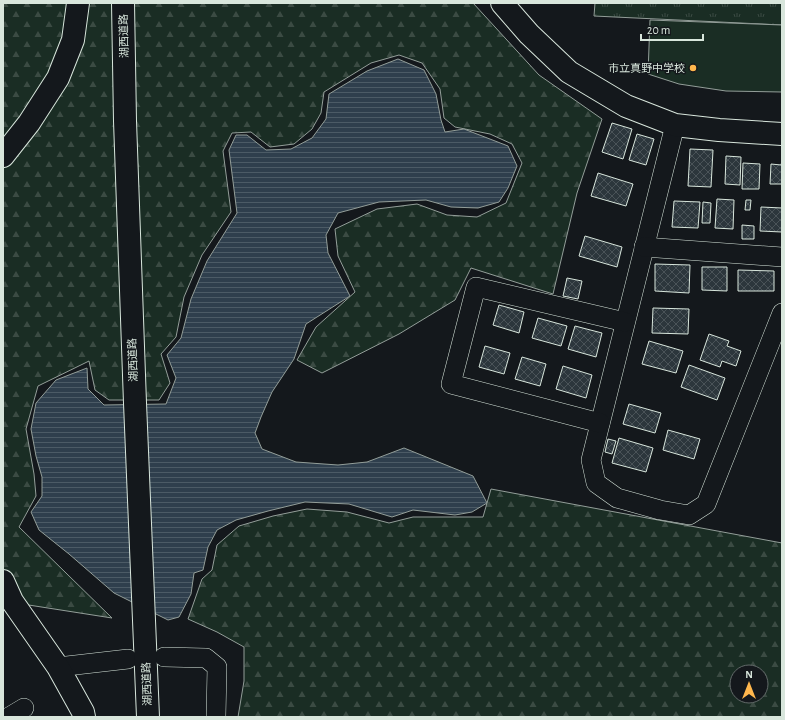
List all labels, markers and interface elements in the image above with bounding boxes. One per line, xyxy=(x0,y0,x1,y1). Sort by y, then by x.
street label: 湖西道路 xyxy=(117,14,130,58)
scale bar xyxy=(641,16,703,42)
text: 20 m xyxy=(647,24,670,36)
place label: 市立真野中学校 xyxy=(608,62,685,74)
marker: 市立真野中学校 xyxy=(688,63,698,73)
street label: 湖西道路 xyxy=(126,338,139,382)
street label: 湖西道路 xyxy=(140,662,153,706)
north arrow xyxy=(729,664,769,704)
text: N xyxy=(745,669,753,680)

